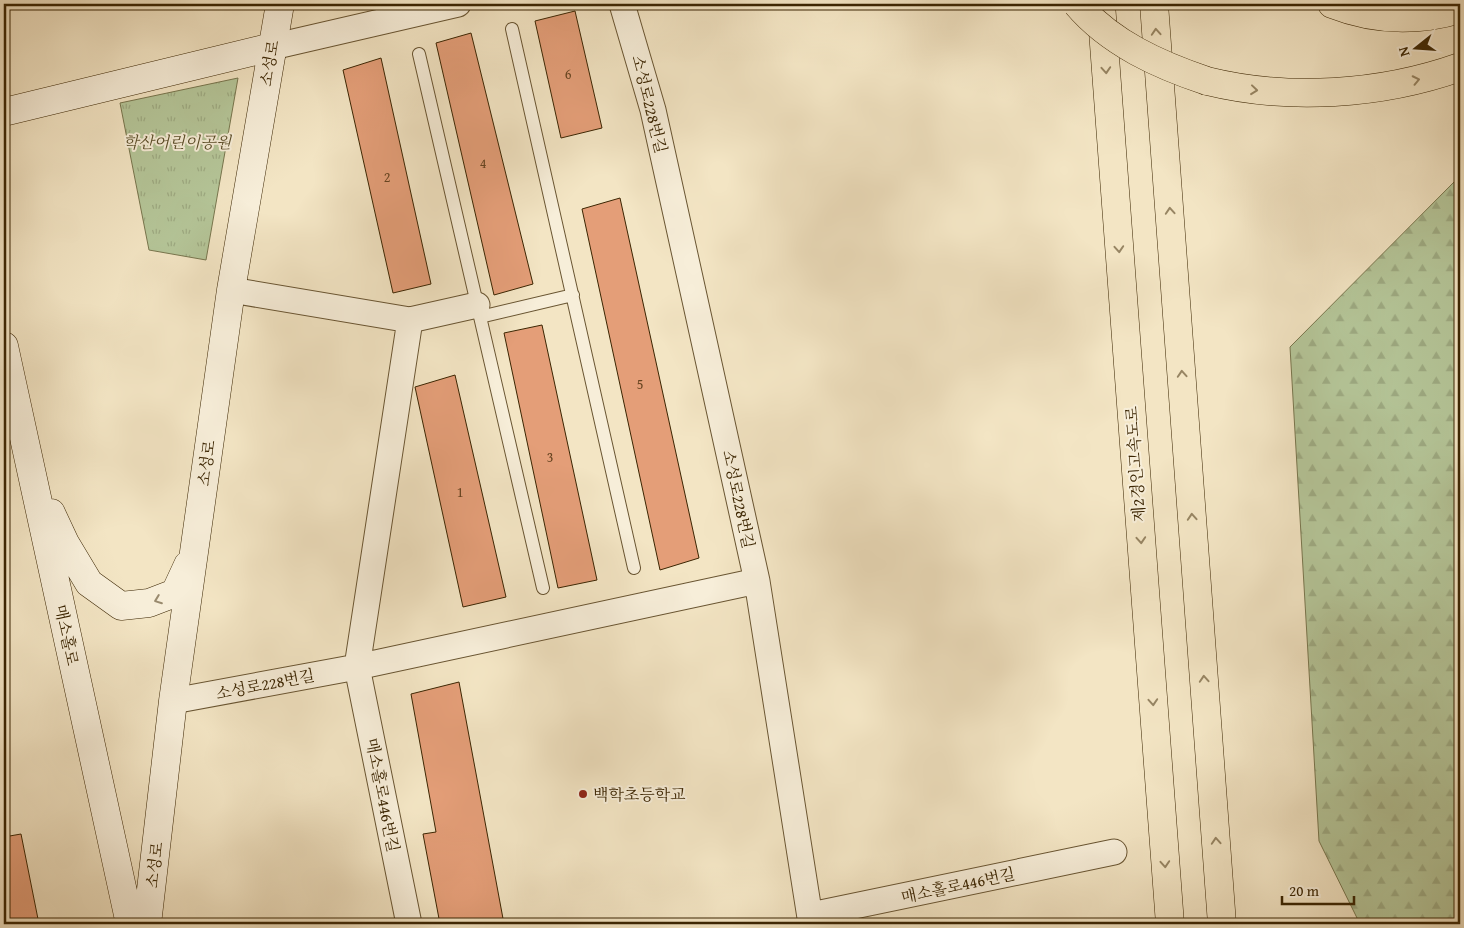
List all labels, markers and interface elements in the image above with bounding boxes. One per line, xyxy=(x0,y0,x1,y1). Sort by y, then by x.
north arrow xyxy=(1392,22,1442,72)
one-way arrow xyxy=(1151,28,1162,36)
street label: 소성로 xyxy=(253,38,285,88)
text: N xyxy=(1392,44,1414,59)
street label: 소성로228번길 xyxy=(626,52,674,156)
house number: 6 xyxy=(565,64,572,84)
one-way arrow xyxy=(1100,66,1111,74)
one-way arrow xyxy=(1411,75,1420,85)
one-way arrow xyxy=(1251,84,1259,95)
park label: 학산어린이공원 xyxy=(123,130,233,154)
house number: 4 xyxy=(480,153,487,173)
house number: 2 xyxy=(384,167,390,187)
one-way arrow xyxy=(1164,207,1175,215)
one-way arrow xyxy=(1114,246,1125,254)
one-way arrow xyxy=(1176,369,1187,377)
house number: 5 xyxy=(637,374,643,394)
street label: 제2경인고속도로 xyxy=(1119,405,1151,523)
street label: 소성로 xyxy=(191,438,221,488)
house number: 3 xyxy=(547,447,553,467)
street label: 소성로228번길 xyxy=(717,447,761,551)
house number: 1 xyxy=(457,482,463,502)
one-way arrow xyxy=(1187,512,1198,520)
one-way arrow xyxy=(1135,536,1146,544)
one-way arrow xyxy=(154,594,163,604)
street label: 매소홀로 xyxy=(49,602,85,668)
street label: 소성로228번길 xyxy=(213,663,317,705)
one-way arrow xyxy=(1199,674,1210,682)
one-way arrow xyxy=(1148,698,1159,706)
street label: 매소홀로446번길 xyxy=(360,736,406,854)
place label: 백학초등학교 xyxy=(593,782,686,806)
marker: 백학초등학교 xyxy=(577,788,589,800)
one-way arrow xyxy=(1211,836,1222,844)
street label: 소성로 xyxy=(139,840,169,889)
one-way arrow xyxy=(1160,860,1171,868)
street label: 매소홀로446번길 xyxy=(899,861,1017,909)
scale bar xyxy=(1282,873,1354,905)
text: 20 m xyxy=(1289,880,1320,901)

